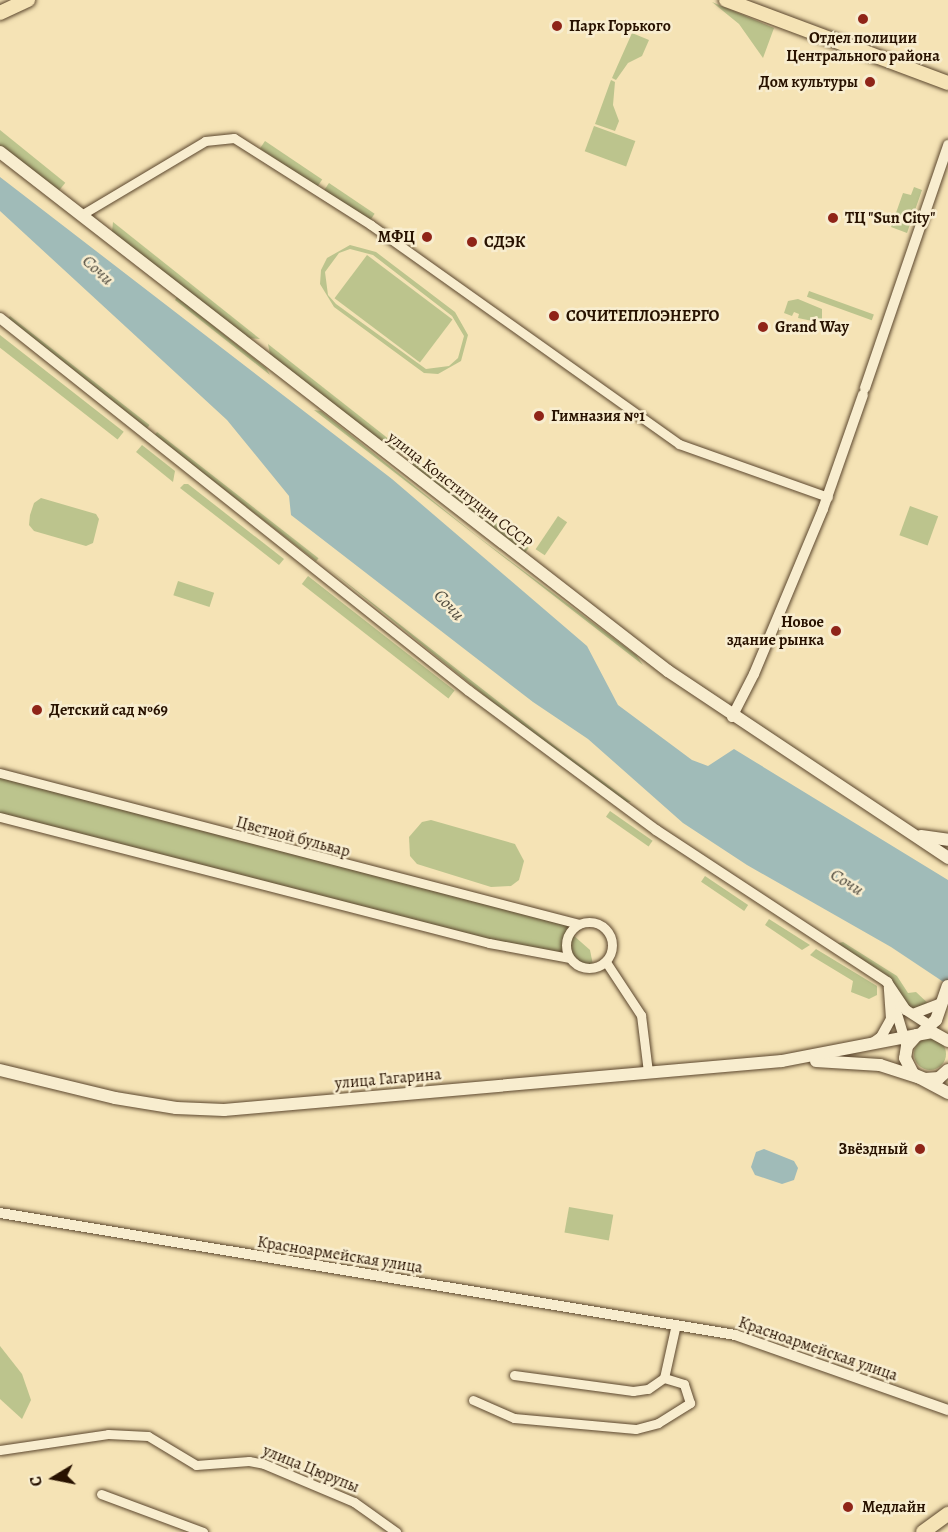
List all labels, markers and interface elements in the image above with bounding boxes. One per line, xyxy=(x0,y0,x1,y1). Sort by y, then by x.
marker: Отдел полиции Центрального района xyxy=(856,12,870,26)
place label: Парк Горького xyxy=(569,16,671,36)
marker: Парк Горького xyxy=(550,19,564,33)
place label: Отдел полиции Центрального района xyxy=(786,28,940,66)
place label: Дом культуры xyxy=(759,72,858,92)
marker: Дом культуры xyxy=(863,75,877,89)
place label: ТЦ "Sun City" xyxy=(845,208,936,228)
marker: ТЦ "Sun City" xyxy=(826,211,840,225)
place label: МФЦ xyxy=(378,227,415,247)
marker: МФЦ xyxy=(420,230,434,244)
place label: СДЭК xyxy=(484,232,525,252)
marker: СДЭК xyxy=(465,235,479,249)
water label: Сочи xyxy=(78,250,118,290)
place label: СОЧИТЕПЛОЭНЕРГО xyxy=(566,306,719,326)
marker: СОЧИТЕПЛОЭНЕРГО xyxy=(547,309,561,323)
place label: Grand Way xyxy=(775,317,849,337)
marker: Grand Way xyxy=(756,320,770,334)
place label: Гимназия №1 xyxy=(551,406,645,426)
marker: Гимназия №1 xyxy=(532,409,546,423)
street label: улица Конституции СССР xyxy=(384,428,536,552)
water label: Сочи xyxy=(429,585,469,625)
place label: Новое здание рынка xyxy=(727,612,824,650)
marker: Новое здание рынка xyxy=(829,624,843,638)
place label: Детский сад №69 xyxy=(49,700,168,720)
marker: Детский сад №69 xyxy=(30,703,44,717)
street label: Цветной бульвар xyxy=(234,813,352,861)
water label: Сочи xyxy=(826,864,868,900)
street label: улица Гагарина xyxy=(334,1065,442,1093)
place label: Звёздный xyxy=(839,1139,908,1159)
marker: Звёздный xyxy=(913,1142,927,1156)
street label: Красноармейская улица xyxy=(256,1232,424,1278)
street label: Красноармейская улица xyxy=(736,1313,900,1385)
street label: улица Цюрупы xyxy=(260,1441,362,1497)
north arrow xyxy=(24,1448,84,1508)
text: С xyxy=(25,1474,48,1488)
place label: Медлайн xyxy=(862,1497,926,1517)
marker: Медлайн xyxy=(839,1498,857,1516)

